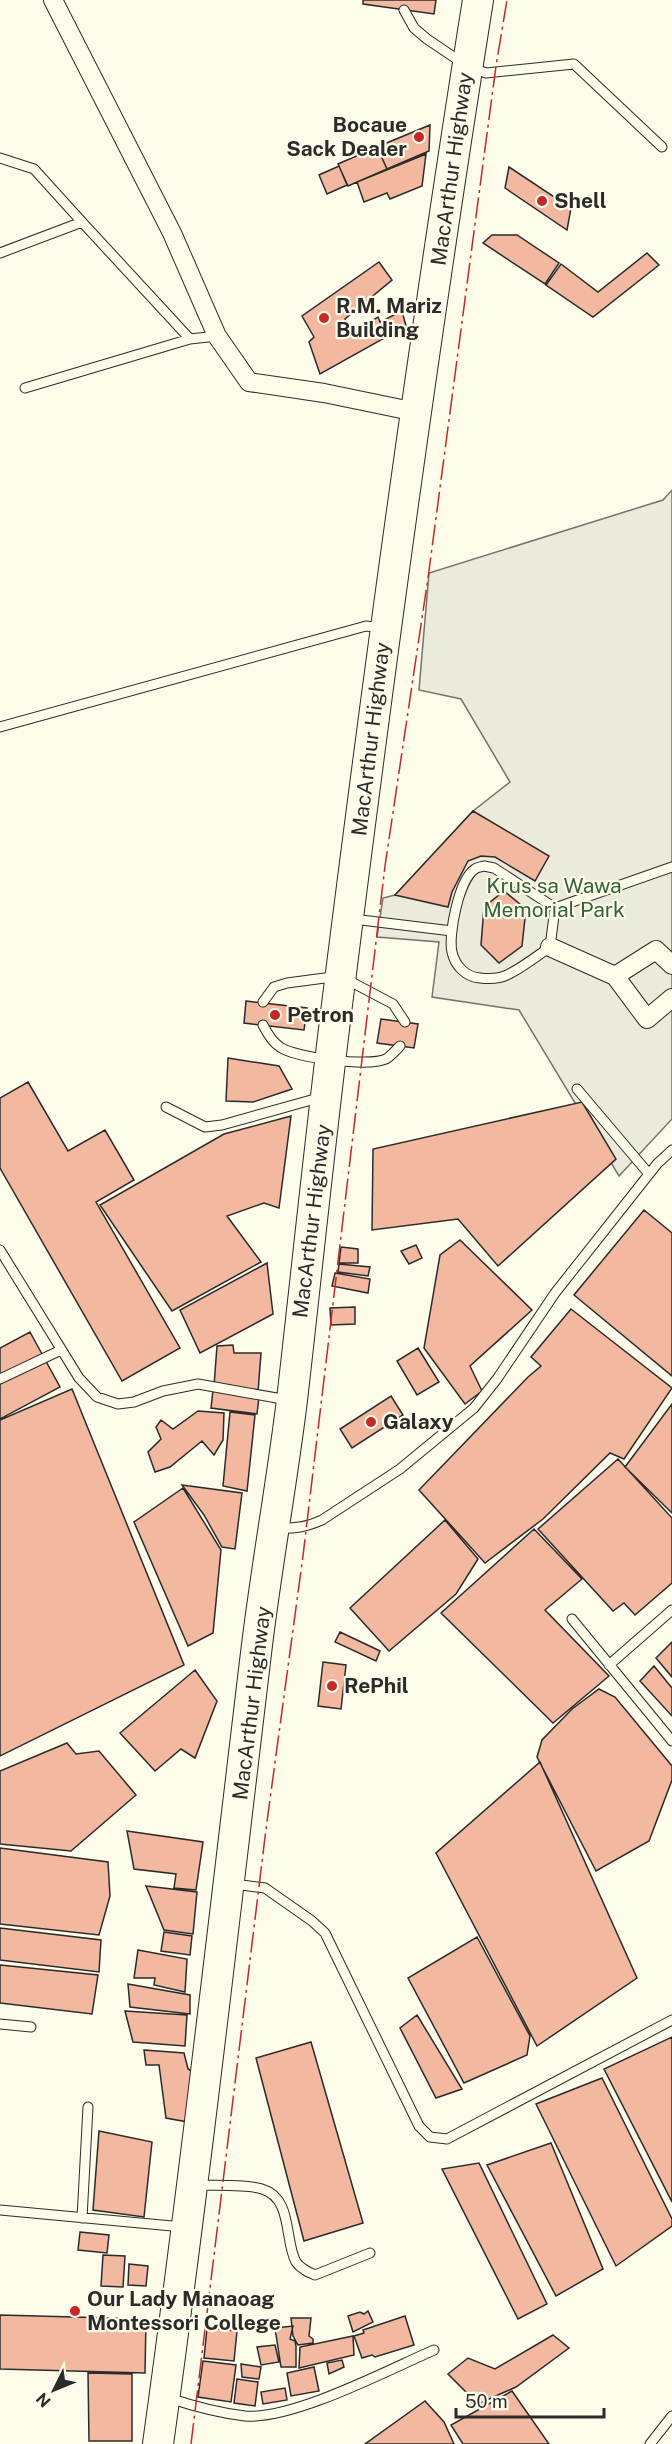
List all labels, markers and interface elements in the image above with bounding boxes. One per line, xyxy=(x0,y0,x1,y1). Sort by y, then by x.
street label: MacArthur Highway xyxy=(426,71,477,267)
place label: Bocaue Sack Dealer xyxy=(286,112,407,161)
marker: Bocaue Sack Dealer xyxy=(412,130,426,144)
place label: Shell xyxy=(554,188,607,213)
marker: Shell xyxy=(535,194,549,208)
place label: R.M. Mariz Building xyxy=(336,293,442,342)
marker: R.M. Mariz Building xyxy=(317,311,331,325)
street label: MacArthur Highway xyxy=(346,641,395,837)
park label: Krus sa Wawa Memorial Park xyxy=(483,873,625,922)
place label: Petron xyxy=(287,1002,354,1027)
marker: Petron xyxy=(268,1008,282,1022)
street label: MacArthur Highway xyxy=(287,1123,336,1319)
place label: Galaxy xyxy=(383,1409,454,1434)
marker: Galaxy xyxy=(364,1415,378,1429)
street label: MacArthur Highway xyxy=(227,1605,276,1801)
place label: RePhil xyxy=(344,1673,409,1698)
marker: RePhil xyxy=(325,1679,339,1693)
place label: Our Lady Manaoag Montessori College xyxy=(87,2286,281,2335)
marker: Our Lady Manaoag Montessori College xyxy=(68,2304,82,2318)
north arrow xyxy=(24,2360,84,2420)
scale bar xyxy=(456,2381,604,2419)
text: N xyxy=(32,2389,55,2411)
text: 50 m xyxy=(465,2391,508,2412)

